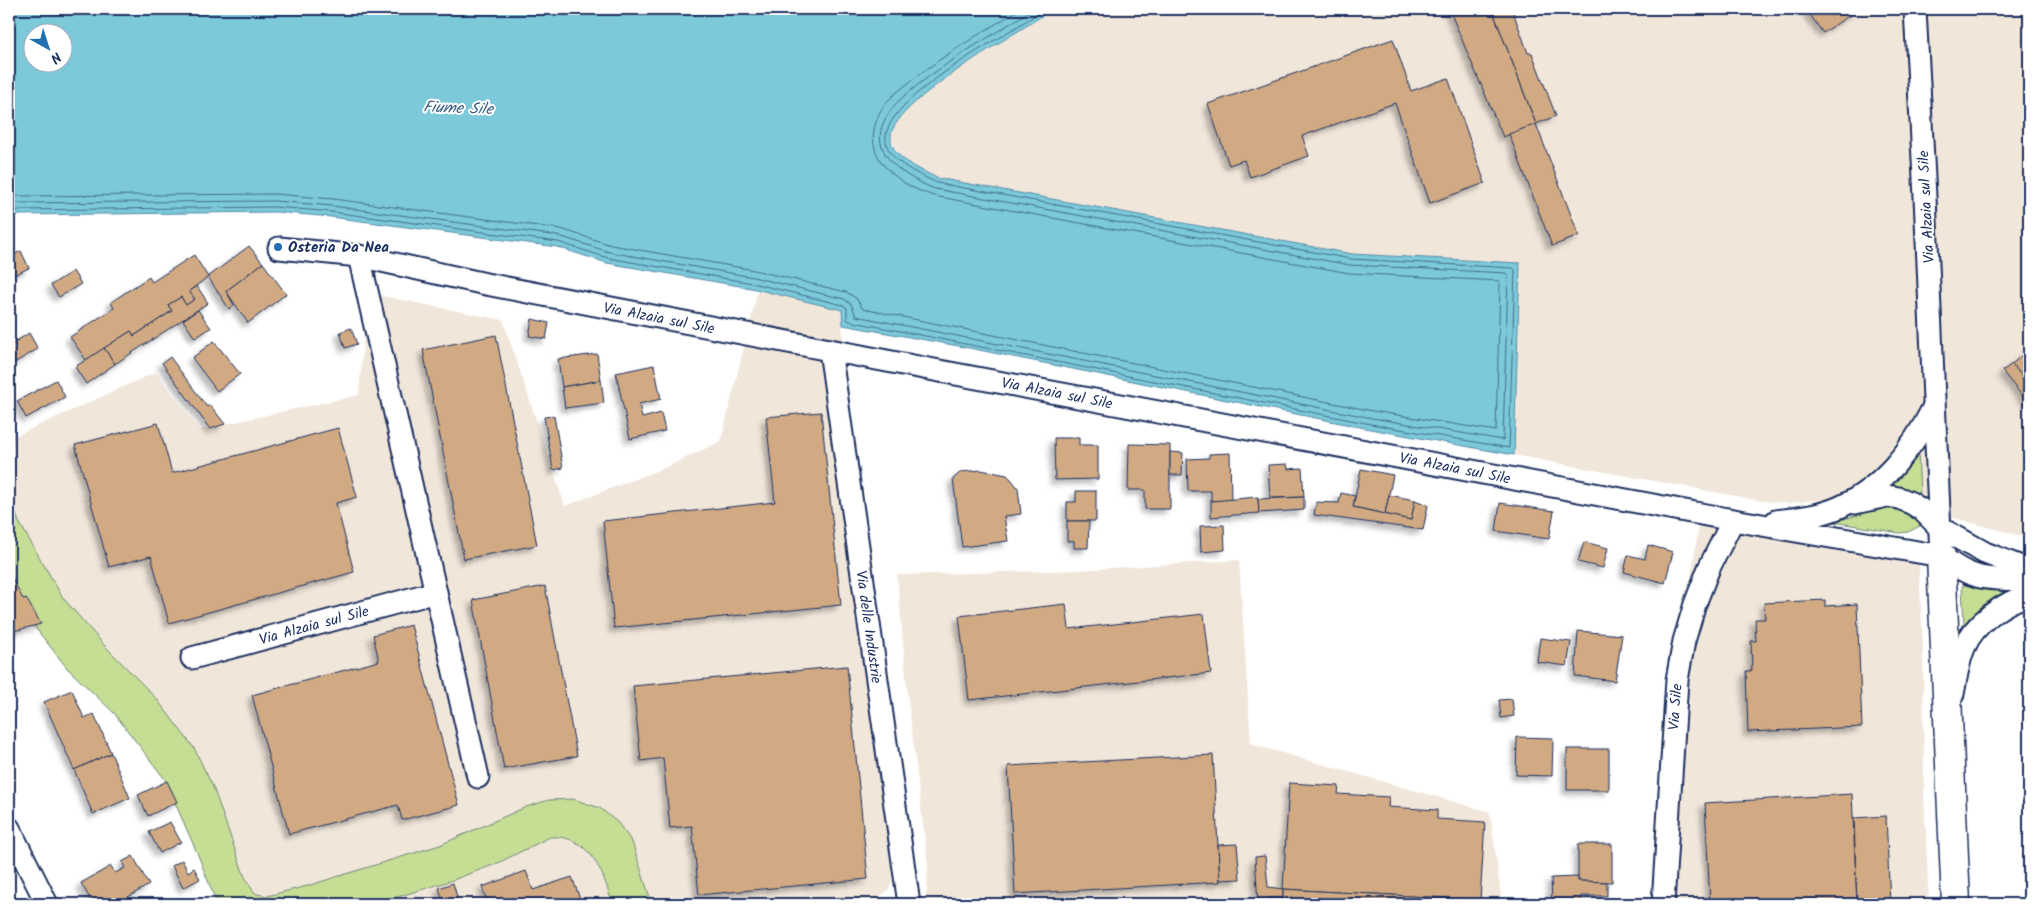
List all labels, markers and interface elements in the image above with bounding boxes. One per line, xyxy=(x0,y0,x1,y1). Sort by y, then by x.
north arrow xyxy=(22,22,72,72)
text: N xyxy=(45,46,66,69)
water label: Fiume Sile xyxy=(423,95,495,122)
street label: Via Alzaia sul Sile xyxy=(1912,150,1942,264)
place label: Osteria Da Nea xyxy=(288,236,389,260)
marker: Osteria Da Nea xyxy=(272,241,284,253)
street label: Via Alzaia sul Sile xyxy=(601,296,717,342)
street label: Via Alzaia sul Sile xyxy=(999,371,1115,417)
street label: Via Alzaia sul Sile xyxy=(1397,446,1513,492)
street label: Via delle Industrie xyxy=(848,569,888,685)
street label: Via Alzaia sul Sile xyxy=(257,600,372,652)
street label: Via Sile xyxy=(1662,683,1690,731)

